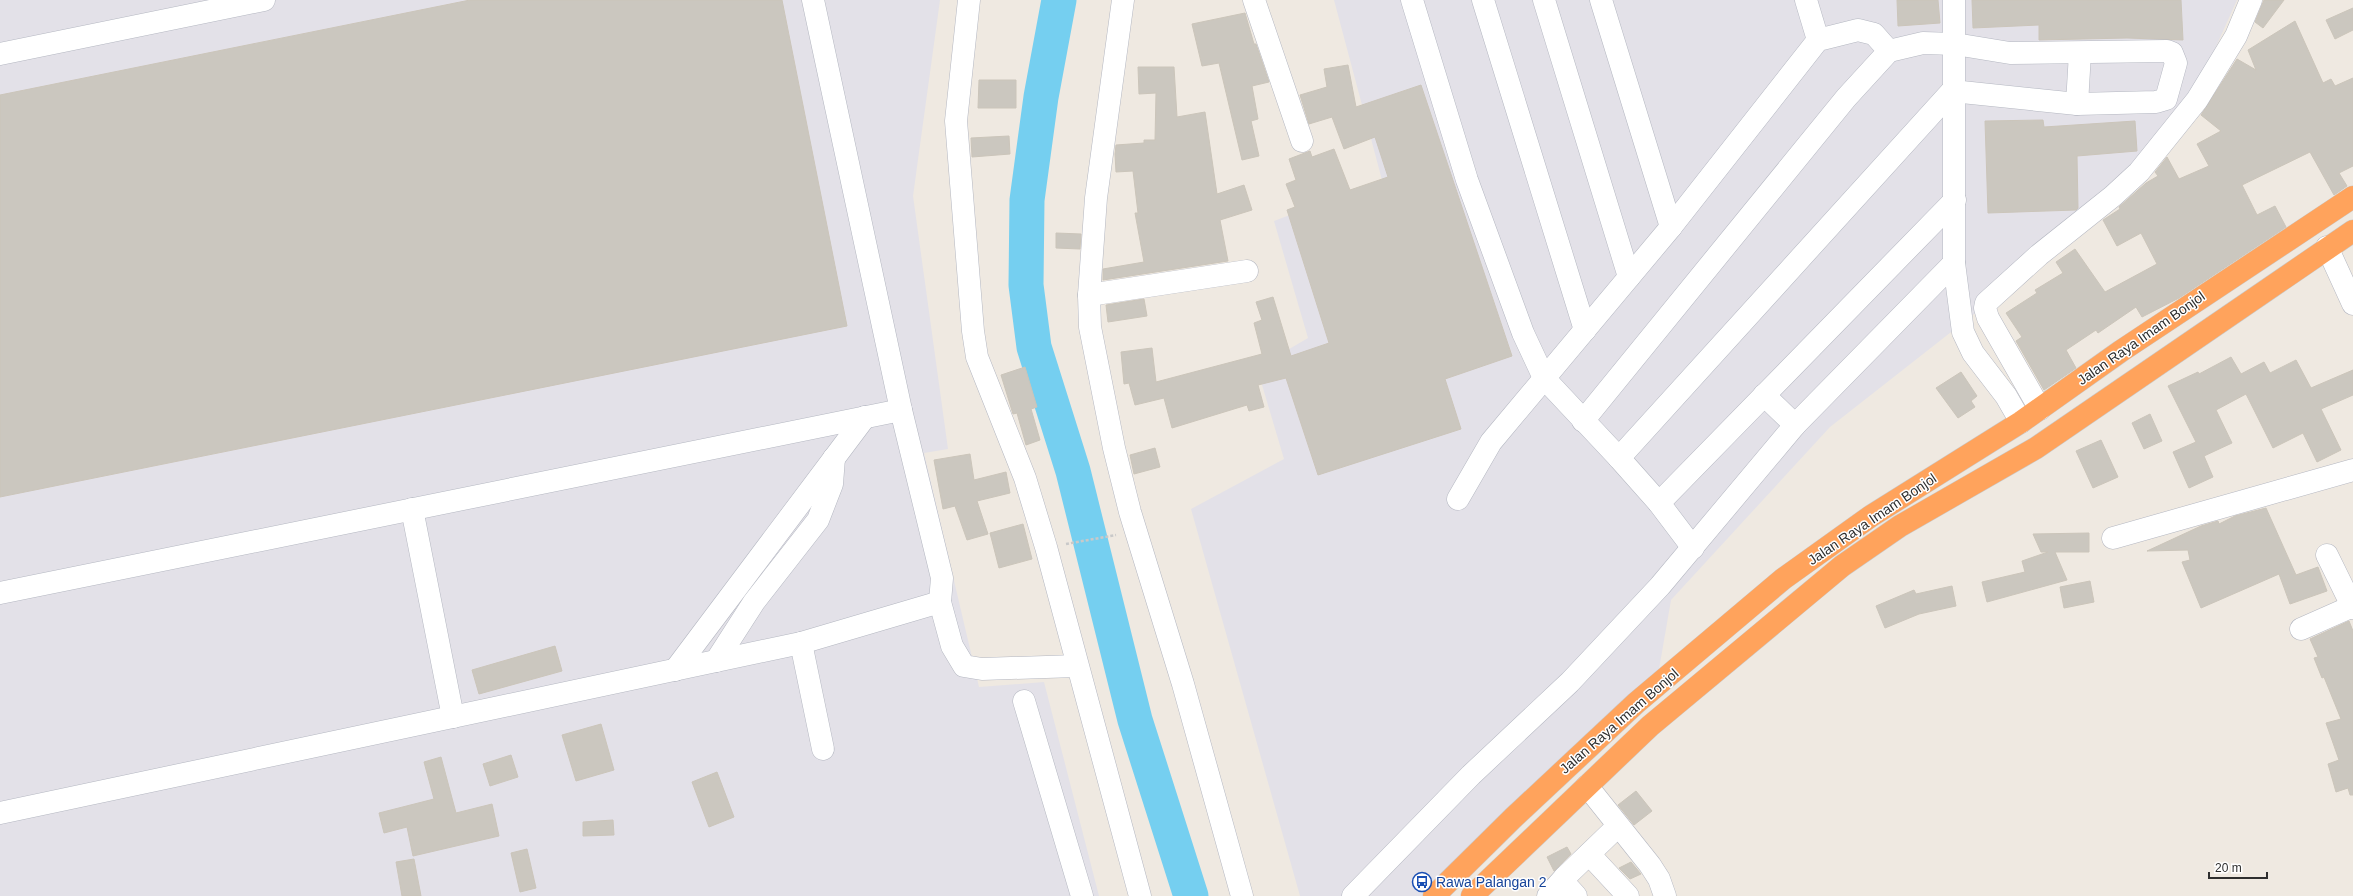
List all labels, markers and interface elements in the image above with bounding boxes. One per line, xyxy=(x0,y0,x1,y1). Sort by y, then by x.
street label: Jalan Raya Imam Bonjol xyxy=(2074,288,2208,388)
street label: Jalan Raya Imam Bonjol xyxy=(1805,470,1939,568)
street label: Jalan Raya Imam Bonjol xyxy=(1556,665,1682,777)
scale bar xyxy=(2209,854,2267,880)
text: 20 m xyxy=(2215,861,2242,875)
bus stop icon: Rawa Palangan 2 xyxy=(1411,871,1433,893)
place label: Rawa Palangan 2 xyxy=(1436,874,1547,890)

